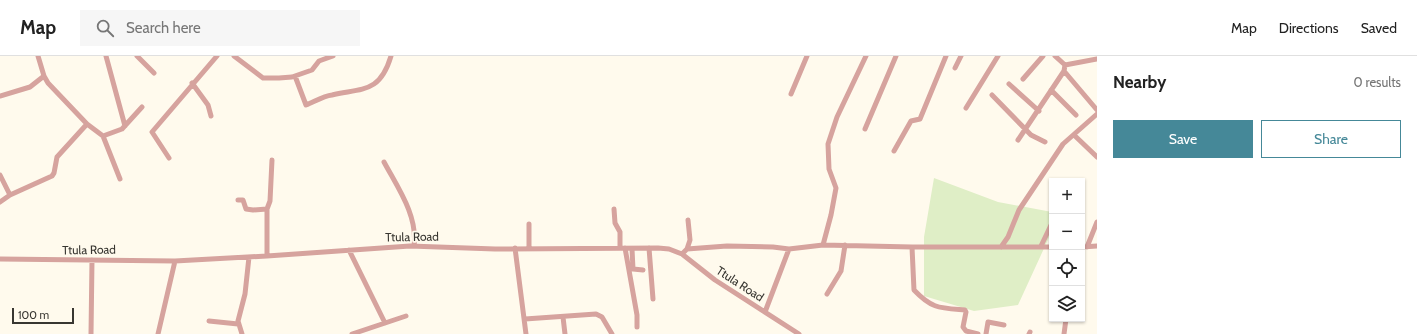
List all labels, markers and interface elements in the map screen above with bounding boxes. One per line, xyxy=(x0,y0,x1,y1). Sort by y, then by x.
search box xyxy=(80,10,360,46)
text: Map xyxy=(20,16,56,39)
icon: search xyxy=(94,17,116,39)
text: Search here xyxy=(126,19,201,37)
text: Map xyxy=(1231,19,1257,37)
text: Directions xyxy=(1279,19,1339,37)
text: Saved xyxy=(1361,19,1397,37)
text: Nearby xyxy=(1113,72,1166,92)
text: 0 results xyxy=(1353,74,1401,90)
button: Save xyxy=(1113,120,1253,158)
button: Share xyxy=(1261,120,1401,158)
map controls xyxy=(1049,178,1085,322)
button: + xyxy=(1049,178,1085,214)
button: − xyxy=(1049,214,1085,250)
street label: Ttula Road xyxy=(385,229,439,244)
street label: Ttula Road xyxy=(62,242,116,257)
button: locate xyxy=(1049,250,1085,286)
street label: Ttula Road xyxy=(714,263,767,305)
button: layers xyxy=(1049,286,1085,322)
scale bar xyxy=(12,306,74,325)
text: 100 m xyxy=(18,308,49,322)

